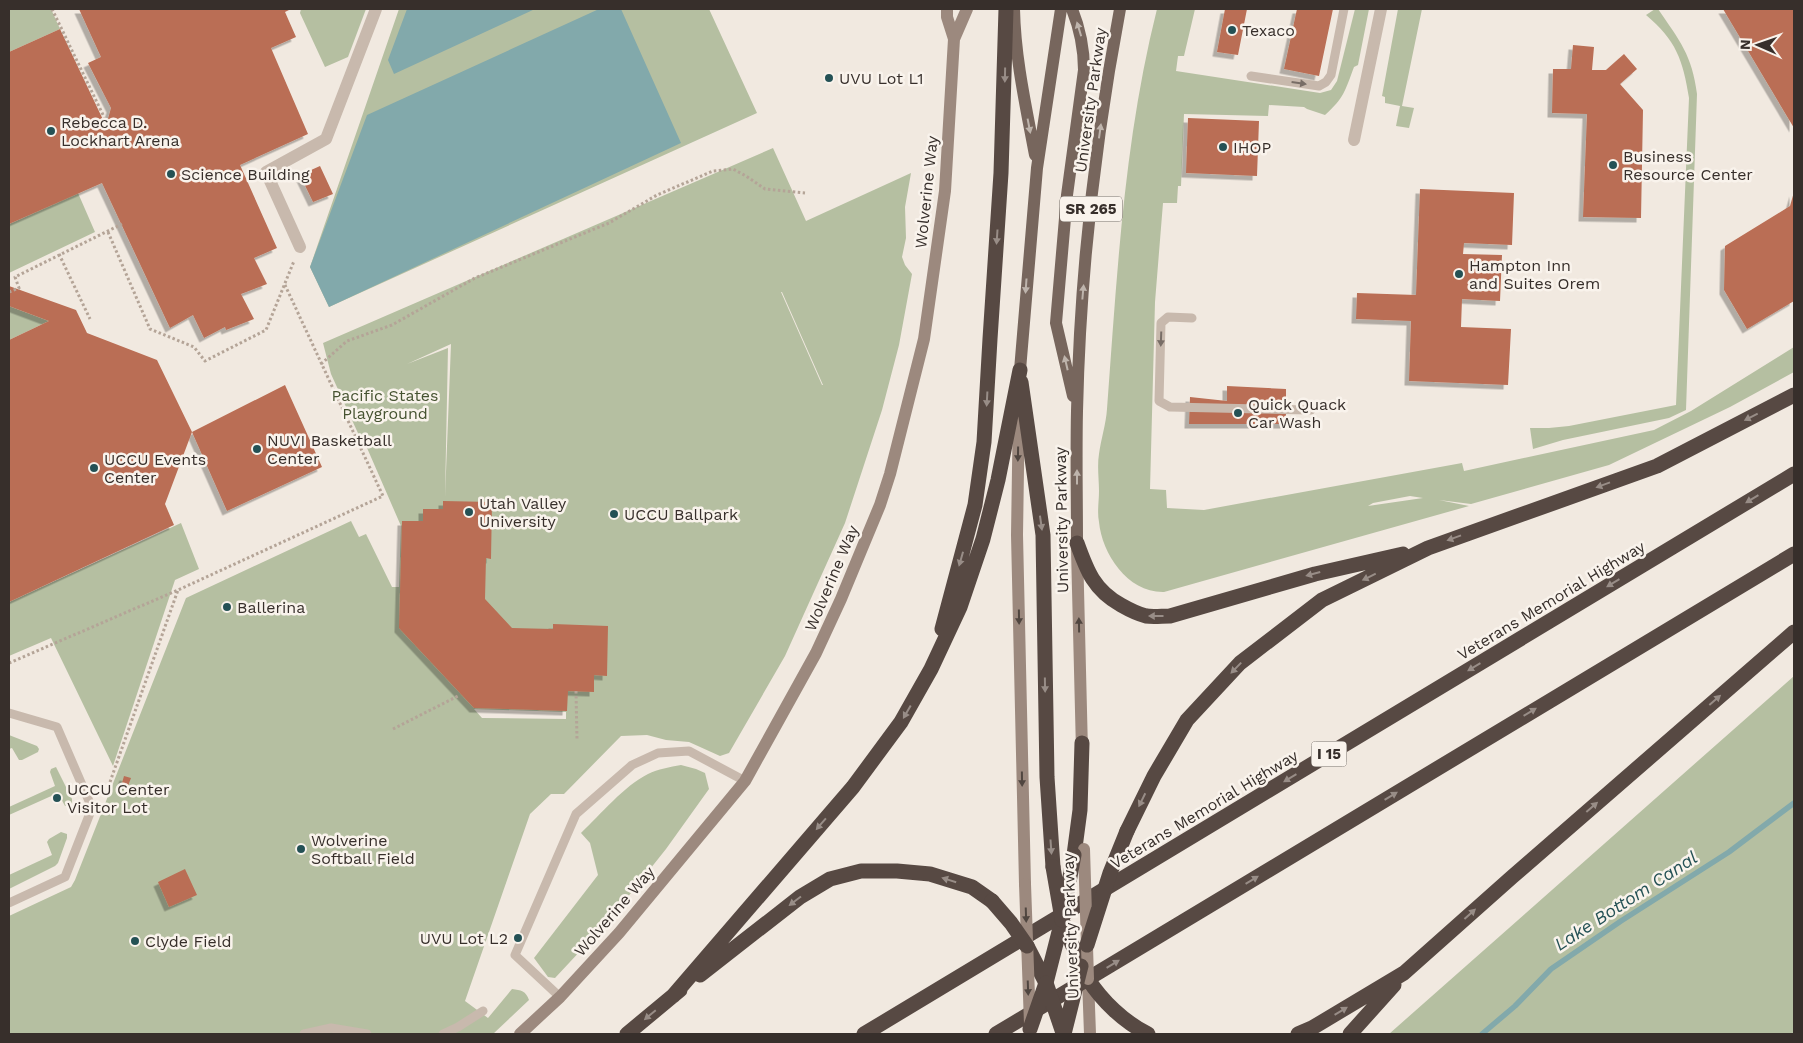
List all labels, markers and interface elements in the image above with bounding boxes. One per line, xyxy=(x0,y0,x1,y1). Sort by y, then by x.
north arrow xyxy=(1733,20,1783,70)
place label: Texaco xyxy=(1242,21,1295,40)
one-way arrow xyxy=(1075,22,1082,37)
marker: Texaco xyxy=(1226,24,1238,36)
street label: University Parkway xyxy=(1071,26,1110,174)
text: N xyxy=(1737,39,1753,50)
one-way arrow xyxy=(1000,67,1008,83)
place label: UVU Lot L1 xyxy=(839,69,923,88)
marker: UVU Lot L1 xyxy=(823,72,835,84)
one-way arrow xyxy=(1291,79,1307,87)
place label: Rebecca D. Lockhart Arena xyxy=(61,113,180,150)
one-way arrow xyxy=(1026,119,1034,135)
one-way arrow xyxy=(1097,122,1105,138)
marker: Rebecca D. Lockhart Arena xyxy=(45,125,57,137)
street label: Wolverine Way xyxy=(911,134,942,249)
place label: IHOP xyxy=(1233,138,1271,157)
marker: IHOP xyxy=(1217,141,1229,153)
place label: Business Resource Center xyxy=(1623,147,1753,184)
marker: Business Resource Center xyxy=(1607,159,1619,171)
place label: Science Building xyxy=(181,165,310,184)
marker: Science Building xyxy=(165,168,177,180)
road number: SR 265 xyxy=(1060,196,1122,222)
one-way arrow xyxy=(992,230,1000,246)
place label: Hampton Inn and Suites Orem xyxy=(1469,256,1600,293)
marker: Hampton Inn and Suites Orem xyxy=(1453,268,1465,280)
one-way arrow xyxy=(1022,278,1030,294)
one-way arrow xyxy=(1080,284,1088,300)
one-way arrow xyxy=(1156,331,1164,347)
one-way arrow xyxy=(1062,356,1070,371)
park label: Pacific States Playground xyxy=(331,386,439,423)
one-way arrow xyxy=(982,392,990,408)
place label: Quick Quack Car Wash xyxy=(1248,395,1346,432)
marker: Quick Quack Car Wash xyxy=(1232,407,1244,419)
one-way arrow xyxy=(1744,413,1758,421)
place label: NUVI Basketball Center xyxy=(267,431,392,468)
marker: NUVI Basketball Center xyxy=(251,443,263,455)
one-way arrow xyxy=(1014,446,1022,462)
street label: University Parkway xyxy=(1051,446,1072,593)
place label: UCCU Events Center xyxy=(104,450,206,487)
marker: UCCU Events Center xyxy=(88,462,100,474)
one-way arrow xyxy=(1073,468,1081,484)
one-way arrow xyxy=(1596,482,1611,489)
place label: Utah Valley University xyxy=(479,494,567,531)
one-way arrow xyxy=(1746,495,1759,504)
place label: UCCU Ballpark xyxy=(624,505,738,524)
marker: Utah Valley University xyxy=(463,506,475,518)
marker: UCCU Ballpark xyxy=(608,508,620,520)
one-way arrow xyxy=(1038,515,1046,531)
street label: Wolverine Way xyxy=(801,522,863,634)
one-way arrow xyxy=(1447,535,1462,542)
street label: Veterans Memorial Highway xyxy=(1454,536,1649,664)
one-way arrow xyxy=(957,552,965,567)
one-way arrow xyxy=(1305,571,1320,579)
one-way arrow xyxy=(1362,573,1376,581)
one-way arrow xyxy=(1607,579,1620,588)
place label: Ballerina xyxy=(237,598,305,617)
marker: Ballerina xyxy=(221,601,233,613)
one-way arrow xyxy=(1015,609,1023,625)
one-way arrow xyxy=(1148,612,1164,620)
one-way arrow xyxy=(1075,616,1083,632)
one-way arrow xyxy=(1230,662,1242,674)
one-way arrow xyxy=(1468,662,1481,671)
one-way arrow xyxy=(1042,677,1050,693)
one-way arrow xyxy=(1709,695,1721,706)
one-way arrow xyxy=(902,705,911,718)
one-way arrow xyxy=(1524,708,1537,717)
road number: I 15 xyxy=(1312,742,1346,766)
street label: Veterans Memorial Highway xyxy=(1107,745,1302,873)
one-way arrow xyxy=(1018,771,1026,787)
one-way arrow xyxy=(1283,773,1296,782)
place label: UCCU Center Visitor Lot xyxy=(67,780,170,817)
marker: UCCU Center Visitor Lot xyxy=(51,792,63,804)
one-way arrow xyxy=(1138,792,1146,807)
one-way arrow xyxy=(1385,792,1398,801)
one-way arrow xyxy=(1586,801,1599,812)
one-way arrow xyxy=(816,817,827,830)
place label: Wolverine Softball Field xyxy=(311,831,415,868)
one-way arrow xyxy=(1048,840,1056,856)
marker: Wolverine Softball Field xyxy=(295,843,307,855)
water label: Lake Bottom Canal xyxy=(1550,847,1701,955)
street label: University Parkway xyxy=(1058,852,1083,999)
street label: Wolverine Way xyxy=(570,862,659,960)
one-way arrow xyxy=(941,876,956,884)
one-way arrow xyxy=(1245,876,1258,885)
one-way arrow xyxy=(788,896,801,907)
one-way arrow xyxy=(1022,907,1030,923)
one-way arrow xyxy=(1464,908,1476,920)
place label: UVU Lot L2 xyxy=(420,929,508,948)
place label: Clyde Field xyxy=(145,932,232,951)
marker: UVU Lot L2 xyxy=(512,932,524,944)
marker: Clyde Field xyxy=(129,935,141,947)
one-way arrow xyxy=(1106,959,1119,968)
one-way arrow xyxy=(1025,980,1033,996)
one-way arrow xyxy=(1334,1006,1347,1015)
one-way arrow xyxy=(644,1009,656,1020)

